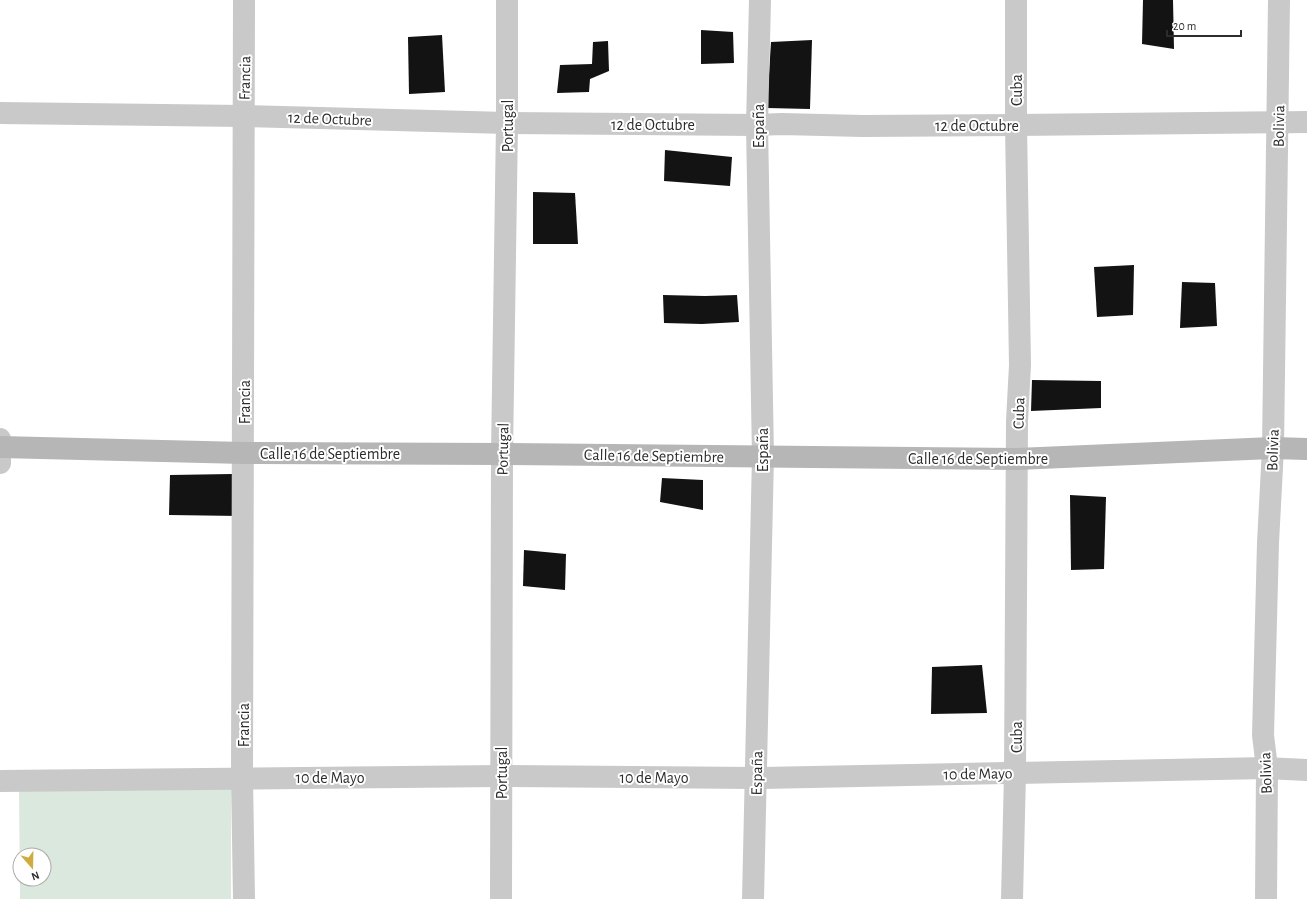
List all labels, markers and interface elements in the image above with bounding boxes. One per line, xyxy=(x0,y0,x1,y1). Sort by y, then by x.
scale bar xyxy=(1167,12,1241,38)
text: 20 m xyxy=(1173,20,1196,32)
street label: Francia xyxy=(237,56,253,100)
street label: Cuba xyxy=(1009,74,1025,106)
street label: Portugal xyxy=(500,100,516,152)
street label: España xyxy=(751,104,767,148)
street label: Bolivia xyxy=(1271,105,1287,147)
street label: 12 de Octubre xyxy=(288,110,372,128)
street label: 12 de Octubre xyxy=(611,117,695,133)
street label: 12 de Octubre xyxy=(935,118,1019,134)
street label: Francia xyxy=(237,380,253,424)
street label: Cuba xyxy=(1010,397,1028,429)
street label: Portugal xyxy=(495,423,511,476)
street label: España xyxy=(755,428,771,472)
street label: Bolivia xyxy=(1264,429,1282,471)
street label: Calle 16 de Septiembre xyxy=(260,446,400,462)
street label: Calle 16 de Septiembre xyxy=(584,447,724,465)
street label: Calle 16 de Septiembre xyxy=(908,451,1048,467)
street label: Francia xyxy=(236,703,252,747)
street label: Cuba xyxy=(1009,721,1025,753)
street label: Portugal xyxy=(494,747,510,799)
street label: España xyxy=(749,751,765,795)
street label: Bolivia xyxy=(1257,752,1275,794)
street label: 10 de Mayo xyxy=(943,765,1013,784)
street label: 10 de Mayo xyxy=(295,770,365,787)
street label: 10 de Mayo xyxy=(619,770,689,787)
north arrow xyxy=(12,847,52,887)
text: N xyxy=(30,869,41,882)

